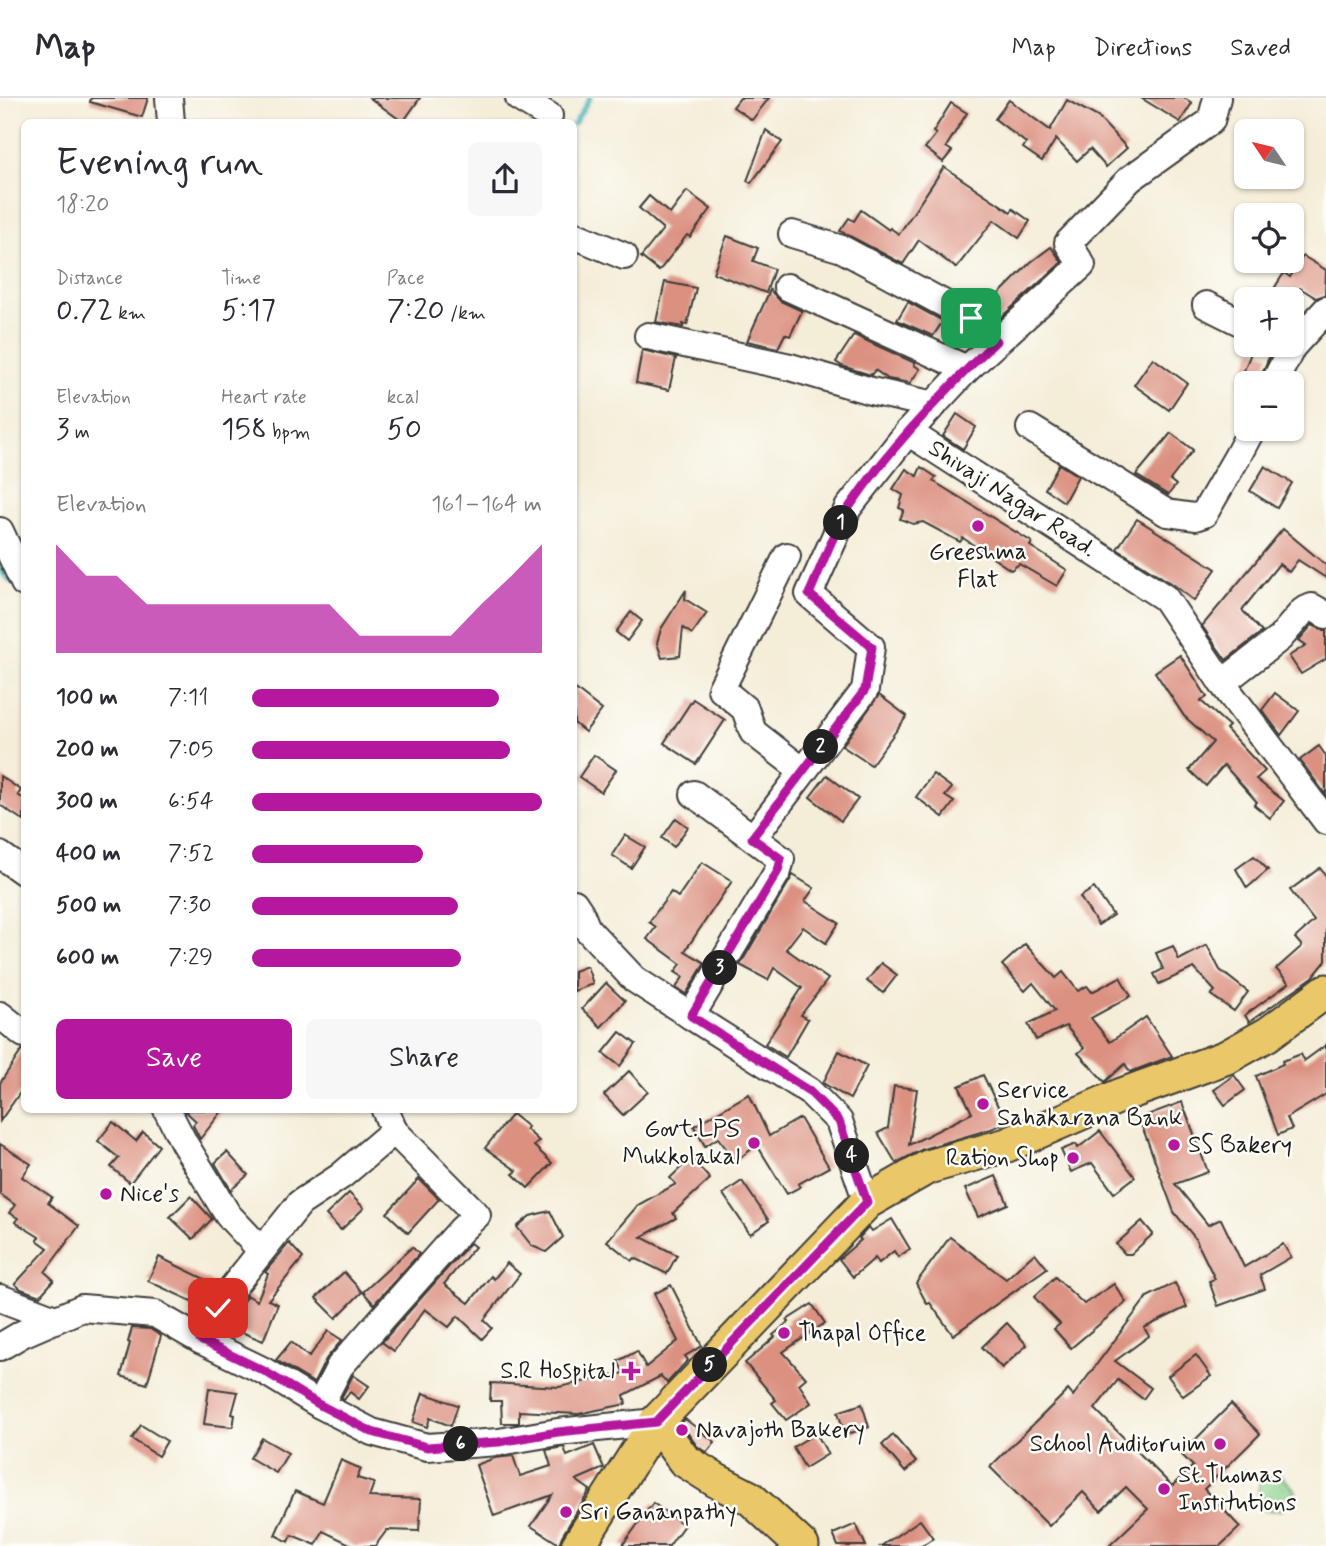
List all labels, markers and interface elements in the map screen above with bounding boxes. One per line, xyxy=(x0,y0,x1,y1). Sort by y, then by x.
text: Map xyxy=(35,26,95,70)
text: Map xyxy=(1012,33,1056,64)
text: Directions xyxy=(1094,33,1192,64)
text: Saved xyxy=(1230,33,1291,64)
north arrow xyxy=(1234,119,1304,189)
map controls xyxy=(1234,119,1304,441)
text: Evening run xyxy=(56,139,263,188)
button: share xyxy=(468,142,542,216)
text: 18:20 xyxy=(56,190,109,220)
button: locate xyxy=(1234,203,1304,273)
text: Distance xyxy=(56,266,123,291)
text: Time xyxy=(221,266,261,291)
text: Pace xyxy=(387,266,424,291)
button: + xyxy=(1234,287,1304,357)
pin xyxy=(941,288,1001,348)
text: 0.72 xyxy=(56,291,113,330)
text: 5:17 xyxy=(221,291,276,330)
text: 7:20 xyxy=(387,291,445,330)
icon: arrive xyxy=(952,299,990,337)
text: km xyxy=(113,301,146,326)
text: /km xyxy=(445,301,486,326)
button: − xyxy=(1234,371,1304,441)
text: Elevation xyxy=(56,385,131,410)
text: Heart rate xyxy=(221,385,307,410)
text: kcal xyxy=(387,385,419,410)
text: 3 xyxy=(56,410,70,449)
text: 158 xyxy=(221,410,267,449)
text: 50 xyxy=(387,410,422,449)
text: m xyxy=(70,420,90,445)
text: bpm xyxy=(267,420,310,445)
street label: Shivaji Nagar Road. xyxy=(921,433,1102,567)
text: Elevation xyxy=(56,490,147,520)
text: 161–164 m xyxy=(431,490,542,520)
pin: 1 xyxy=(824,506,858,540)
text: 1 xyxy=(836,510,845,535)
marker: Greeshma Flat xyxy=(970,518,986,534)
place label: Greeshma Flat xyxy=(929,537,1027,596)
text: 100 m xyxy=(56,683,118,713)
text: 7:11 xyxy=(168,683,208,713)
pin: 2 xyxy=(804,730,838,764)
text: 2 xyxy=(816,734,825,759)
text: 200 m xyxy=(56,735,119,765)
text: 7:05 xyxy=(168,735,213,765)
text: 300 m xyxy=(56,787,118,817)
text: 6:54 xyxy=(168,787,214,817)
text: 400 m xyxy=(56,839,121,869)
text: 7:52 xyxy=(168,839,214,869)
text: 500 m xyxy=(56,891,121,921)
text: 7:30 xyxy=(168,891,212,921)
text: 600 m xyxy=(56,943,119,973)
text: 7:29 xyxy=(168,943,213,973)
pin: 3 xyxy=(702,950,738,986)
text: 3 xyxy=(715,955,724,980)
button: Save xyxy=(56,1019,292,1099)
button: Share xyxy=(306,1019,542,1099)
place label: Service Sahakarana Bank xyxy=(997,1075,1182,1134)
marker: Service Sahakarana Bank xyxy=(975,1096,991,1112)
place label: Govt.LPS Mukkolakal xyxy=(622,1114,740,1173)
place label: SS Bakery xyxy=(1188,1130,1292,1161)
marker: Govt.LPS Mukkolakal xyxy=(746,1135,762,1151)
marker: SS Bakery xyxy=(1166,1137,1182,1153)
pin: 4 xyxy=(834,1138,870,1174)
text: 4 xyxy=(846,1143,857,1168)
place label: Ration Shop xyxy=(946,1143,1059,1174)
marker: Ration Shop xyxy=(1065,1150,1081,1166)
place label: Nice's xyxy=(120,1179,180,1210)
marker: Nice's xyxy=(98,1186,114,1202)
pin xyxy=(188,1278,248,1338)
icon: check xyxy=(199,1289,237,1327)
place label: Thapal Office xyxy=(798,1318,926,1349)
marker: Thapal Office xyxy=(776,1325,792,1341)
pin: 5 xyxy=(692,1348,728,1382)
text: 5 xyxy=(704,1352,715,1377)
place label: S.R Hospital xyxy=(500,1356,615,1387)
marker: S.R Hospital xyxy=(621,1361,641,1381)
place label: Navajoth Bakery xyxy=(696,1415,865,1446)
marker: Navajoth Bakery xyxy=(674,1422,690,1438)
pin: 6 xyxy=(444,1426,478,1462)
place label: School Auditoruim xyxy=(1030,1429,1206,1460)
text: 6 xyxy=(456,1431,465,1456)
marker: School Auditoruim xyxy=(1212,1436,1228,1452)
place label: St.Thomas Institutions xyxy=(1178,1460,1297,1519)
marker: St.Thomas Institutions xyxy=(1156,1481,1172,1497)
place label: Sri Gananpathy xyxy=(580,1497,737,1528)
marker: Sri Gananpathy xyxy=(558,1504,574,1520)

